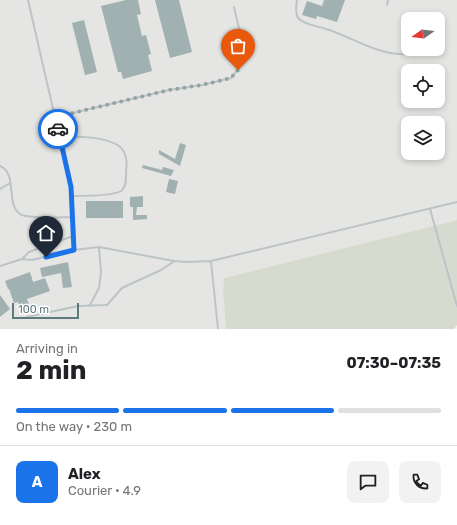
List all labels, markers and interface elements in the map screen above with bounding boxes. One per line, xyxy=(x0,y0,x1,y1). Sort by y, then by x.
north arrow xyxy=(401,12,445,56)
map controls xyxy=(401,12,445,160)
pin xyxy=(221,29,255,70)
icon: bag xyxy=(227,35,249,57)
button: locate xyxy=(401,64,445,108)
courier xyxy=(38,109,78,149)
button: layers xyxy=(401,116,445,160)
icon: car xyxy=(47,118,69,140)
pin xyxy=(29,216,63,257)
icon: home xyxy=(35,222,57,244)
scale bar xyxy=(12,301,79,320)
text: 100 m xyxy=(18,303,49,316)
text: Arriving in xyxy=(16,341,78,356)
text: 07:30–07:35 xyxy=(346,354,441,372)
text: 2 min xyxy=(16,355,86,386)
text: On the way · 230 m xyxy=(16,419,132,434)
button: chat xyxy=(347,461,389,503)
button: phone xyxy=(399,461,441,503)
text: Alex xyxy=(68,465,101,483)
text: A xyxy=(32,473,42,491)
text: Courier · 4.9 xyxy=(68,483,141,498)

